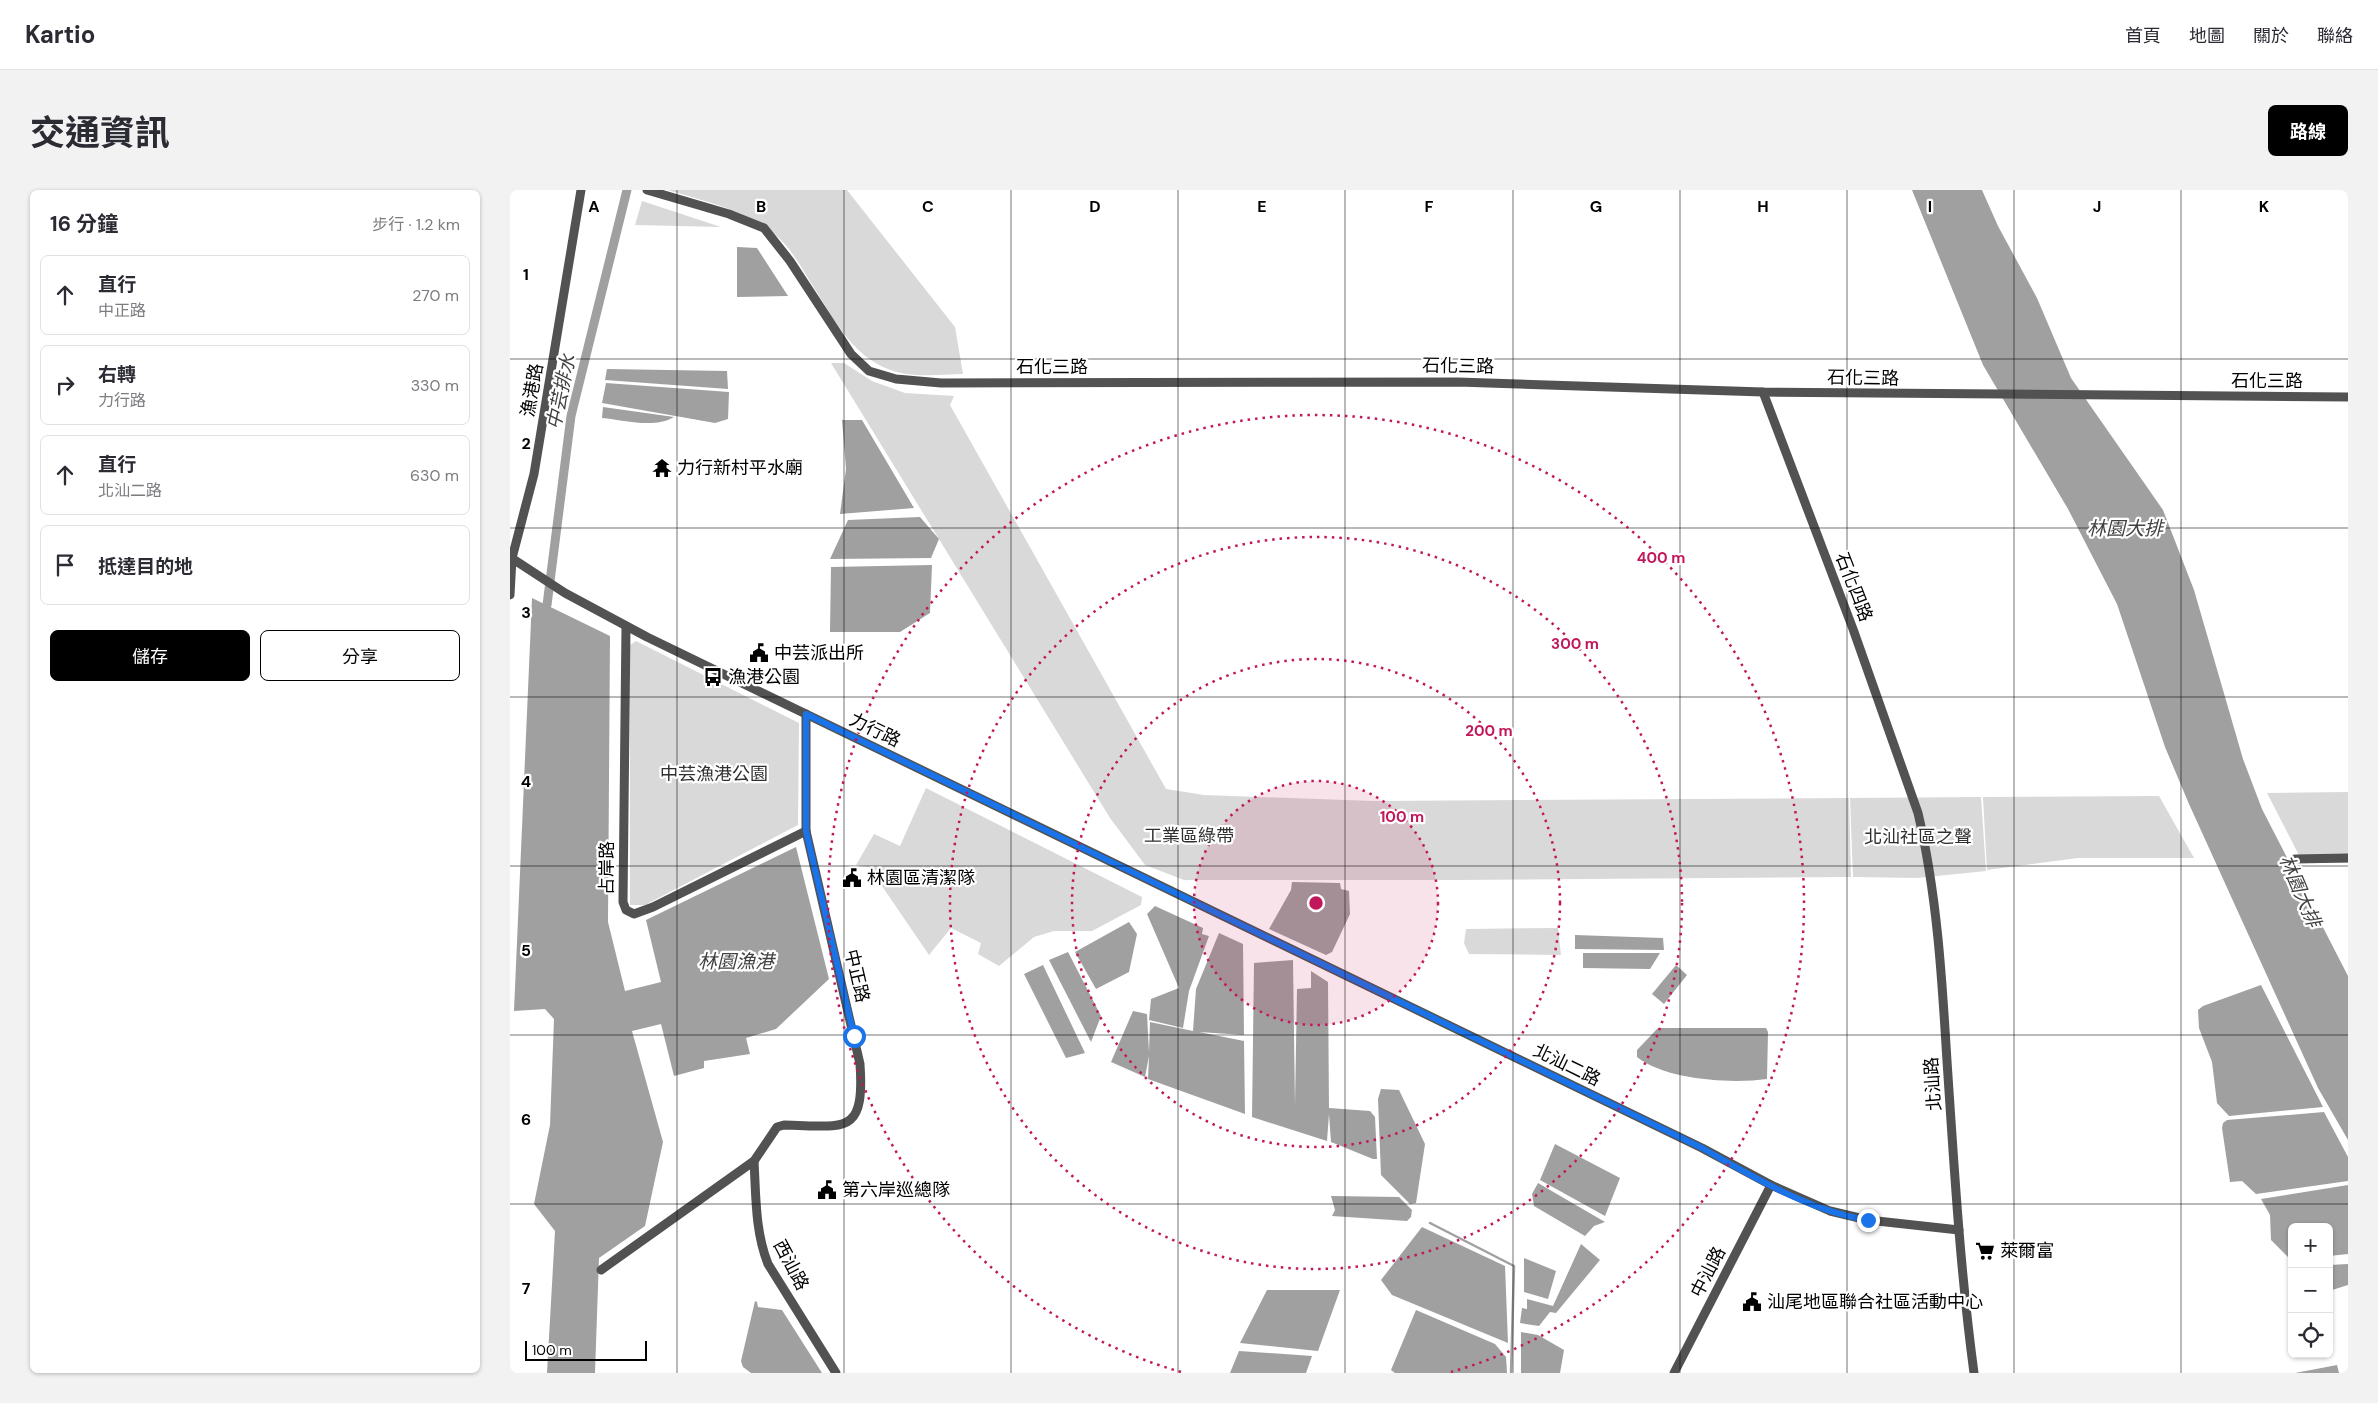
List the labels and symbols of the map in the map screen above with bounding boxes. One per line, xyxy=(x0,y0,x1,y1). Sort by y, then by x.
text: A xyxy=(588,196,600,217)
text: B xyxy=(756,196,766,217)
text: C xyxy=(922,196,934,217)
text: D xyxy=(1089,196,1101,217)
text: E xyxy=(1257,196,1267,217)
text: F xyxy=(1425,196,1434,217)
text: G xyxy=(1590,196,1602,217)
text: H xyxy=(1757,196,1769,217)
text: I xyxy=(1928,196,1932,217)
text: J xyxy=(2093,196,2101,217)
text: K xyxy=(2259,196,2270,217)
text: 1 xyxy=(523,264,529,285)
water label: 中芸排水 xyxy=(541,351,581,432)
street label: 石化三路 xyxy=(1422,353,1494,379)
street label: 石化三路 xyxy=(1016,355,1088,379)
street label: 漁港路 xyxy=(515,361,549,419)
street label: 石化三路 xyxy=(1827,365,1899,391)
street label: 石化三路 xyxy=(2231,369,2303,393)
text: 2 xyxy=(521,433,531,454)
place label: 力行新村平水廟 xyxy=(677,456,803,480)
temple icon: 力行新村平水廟 xyxy=(651,457,673,479)
water label: 林園大排 xyxy=(2087,516,2166,541)
text: 400 m xyxy=(1637,548,1685,568)
street label: 石化四路 xyxy=(1830,549,1878,625)
text: 3 xyxy=(521,602,531,623)
text: 300 m xyxy=(1551,634,1599,654)
place label: 中芸派出所 xyxy=(774,641,864,665)
public building icon: 中芸派出所 xyxy=(748,642,770,664)
place label: 漁港公園 xyxy=(728,665,800,689)
bus stop icon: 漁港公園 xyxy=(702,666,724,688)
street label: 力行路 xyxy=(845,707,905,753)
text: 200 m xyxy=(1465,721,1513,741)
park label: 中芸漁港公園 xyxy=(660,762,768,786)
text: 4 xyxy=(521,771,531,792)
text: 100 m xyxy=(1380,807,1424,827)
park label: 工業區綠帶 xyxy=(1144,824,1234,848)
park label: 北汕社區之聲 xyxy=(1864,825,1972,849)
street label: 占岸路 xyxy=(595,841,619,895)
water label: 林園大排 xyxy=(2274,851,2328,934)
place label: 林園區清潔隊 xyxy=(867,866,975,890)
public building icon: 林園區清潔隊 xyxy=(841,867,863,889)
centre of rings xyxy=(1307,894,1325,912)
text: 5 xyxy=(521,940,531,961)
street label: 中正路 xyxy=(839,947,875,1005)
water label: 林園漁港 xyxy=(698,949,777,974)
route start xyxy=(843,1025,866,1048)
street label: 北汕二路 xyxy=(1529,1038,1605,1092)
street label: 北汕路 xyxy=(1919,1056,1947,1112)
text: 6 xyxy=(521,1109,531,1130)
place label: 第六岸巡總隊 xyxy=(842,1178,950,1202)
public building icon: 第六岸巡總隊 xyxy=(816,1179,838,1201)
route end xyxy=(1857,1209,1880,1232)
street label: 西汕路 xyxy=(768,1236,814,1294)
place label: 萊爾富 xyxy=(2000,1239,2054,1263)
supermarket icon: 萊爾富 xyxy=(1974,1240,1996,1262)
street label: 中汕路 xyxy=(1685,1242,1731,1302)
text: 7 xyxy=(522,1278,531,1299)
place label: 汕尾地區聯合社區活動中心 xyxy=(1767,1290,1983,1314)
public building icon: 汕尾地區聯合社區活動中心 xyxy=(1741,1291,1763,1313)
scale bar xyxy=(525,1338,648,1361)

